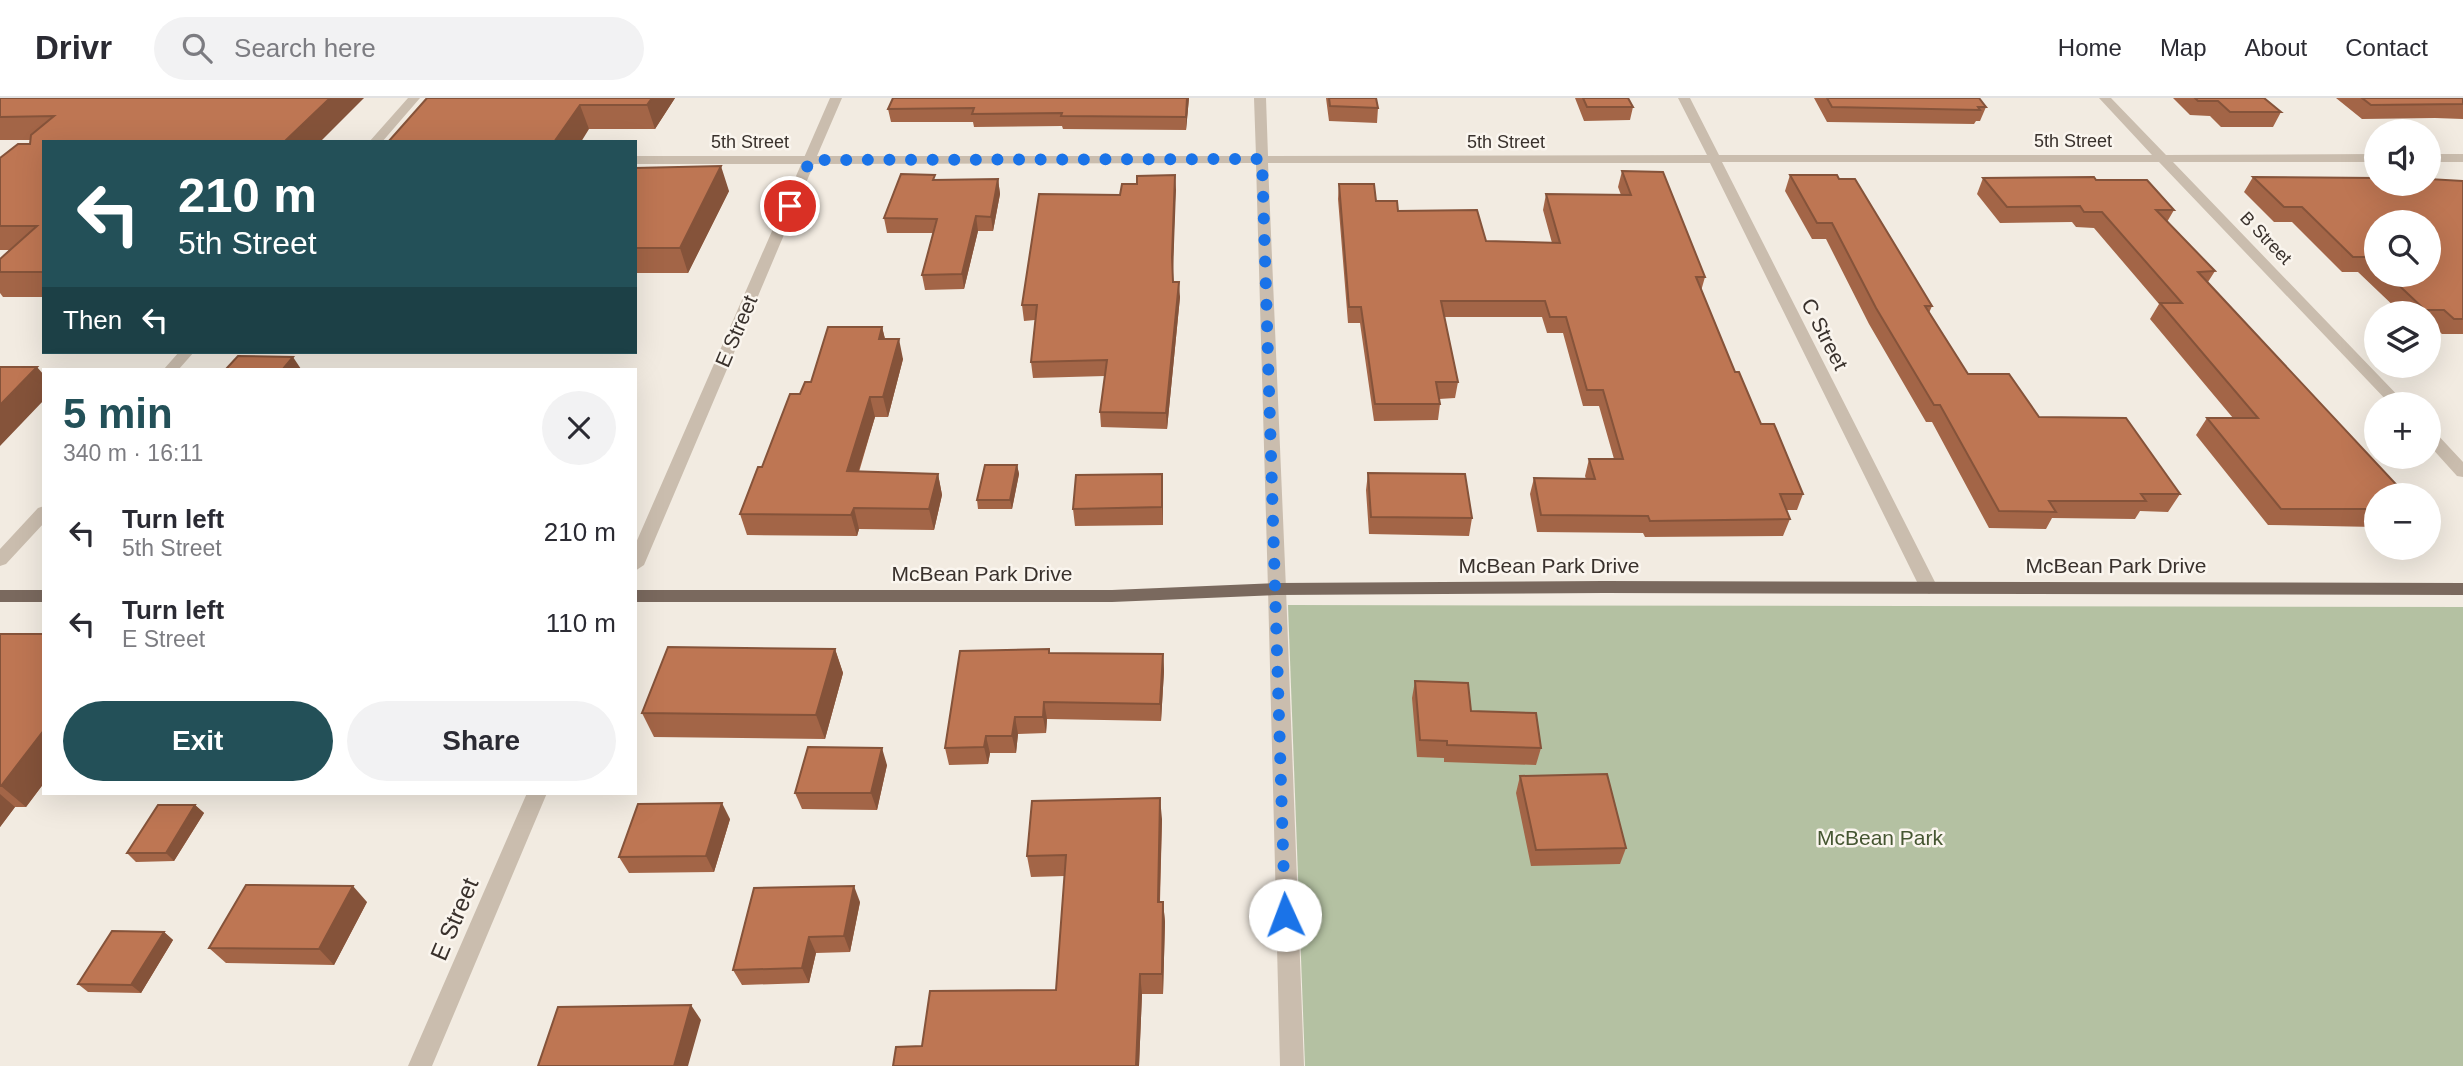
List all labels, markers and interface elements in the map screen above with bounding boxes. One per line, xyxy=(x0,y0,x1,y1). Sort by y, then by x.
search box xyxy=(154,17,644,80)
text: Drivr xyxy=(35,29,112,66)
icon: search xyxy=(178,29,216,67)
text: Search here xyxy=(234,33,376,63)
text: Home xyxy=(2058,34,2122,61)
text: Map xyxy=(2160,34,2207,61)
text: About xyxy=(2245,34,2307,61)
text: Contact xyxy=(2345,34,2428,61)
map controls xyxy=(2364,119,2441,560)
button: sound xyxy=(2364,119,2441,196)
street label: 5th Street xyxy=(2034,131,2112,151)
street label: 5th Street xyxy=(711,132,789,152)
street label: 5th Street xyxy=(1467,132,1545,152)
icon: left xyxy=(63,168,154,259)
text: 210 m xyxy=(178,168,317,222)
pin xyxy=(760,176,820,236)
icon: arrive xyxy=(771,187,809,225)
street label: B Street xyxy=(2236,208,2296,268)
button: search xyxy=(2364,210,2441,287)
text: 5th Street xyxy=(178,225,317,261)
street label: E Street xyxy=(711,291,761,370)
street label: C Street xyxy=(1797,294,1853,374)
icon: left xyxy=(136,301,174,339)
button: layers xyxy=(2364,301,2441,378)
text: Then xyxy=(63,305,122,335)
text: 5 min xyxy=(63,390,173,437)
button: close xyxy=(542,391,616,465)
button: + xyxy=(2364,392,2441,469)
text: 340 m · 16:11 xyxy=(63,440,203,466)
button: − xyxy=(2364,483,2441,560)
text: Turn left xyxy=(122,504,224,534)
icon: left xyxy=(63,514,101,552)
text: 210 m xyxy=(544,517,616,547)
text: 5th Street xyxy=(122,535,222,561)
street label: McBean Park Drive xyxy=(1459,554,1639,577)
street label: McBean Park Drive xyxy=(2026,554,2206,577)
street label: McBean Park Drive xyxy=(892,562,1072,585)
text: Turn left xyxy=(122,595,224,625)
icon: left xyxy=(63,605,101,643)
text: 110 m xyxy=(546,608,616,638)
text: E Street xyxy=(122,626,205,652)
button: Exit xyxy=(63,701,333,781)
button: Share xyxy=(347,701,616,781)
park label: McBean Park xyxy=(1817,826,1944,849)
street label: E Street xyxy=(425,874,483,964)
position arrow xyxy=(1248,878,1322,952)

